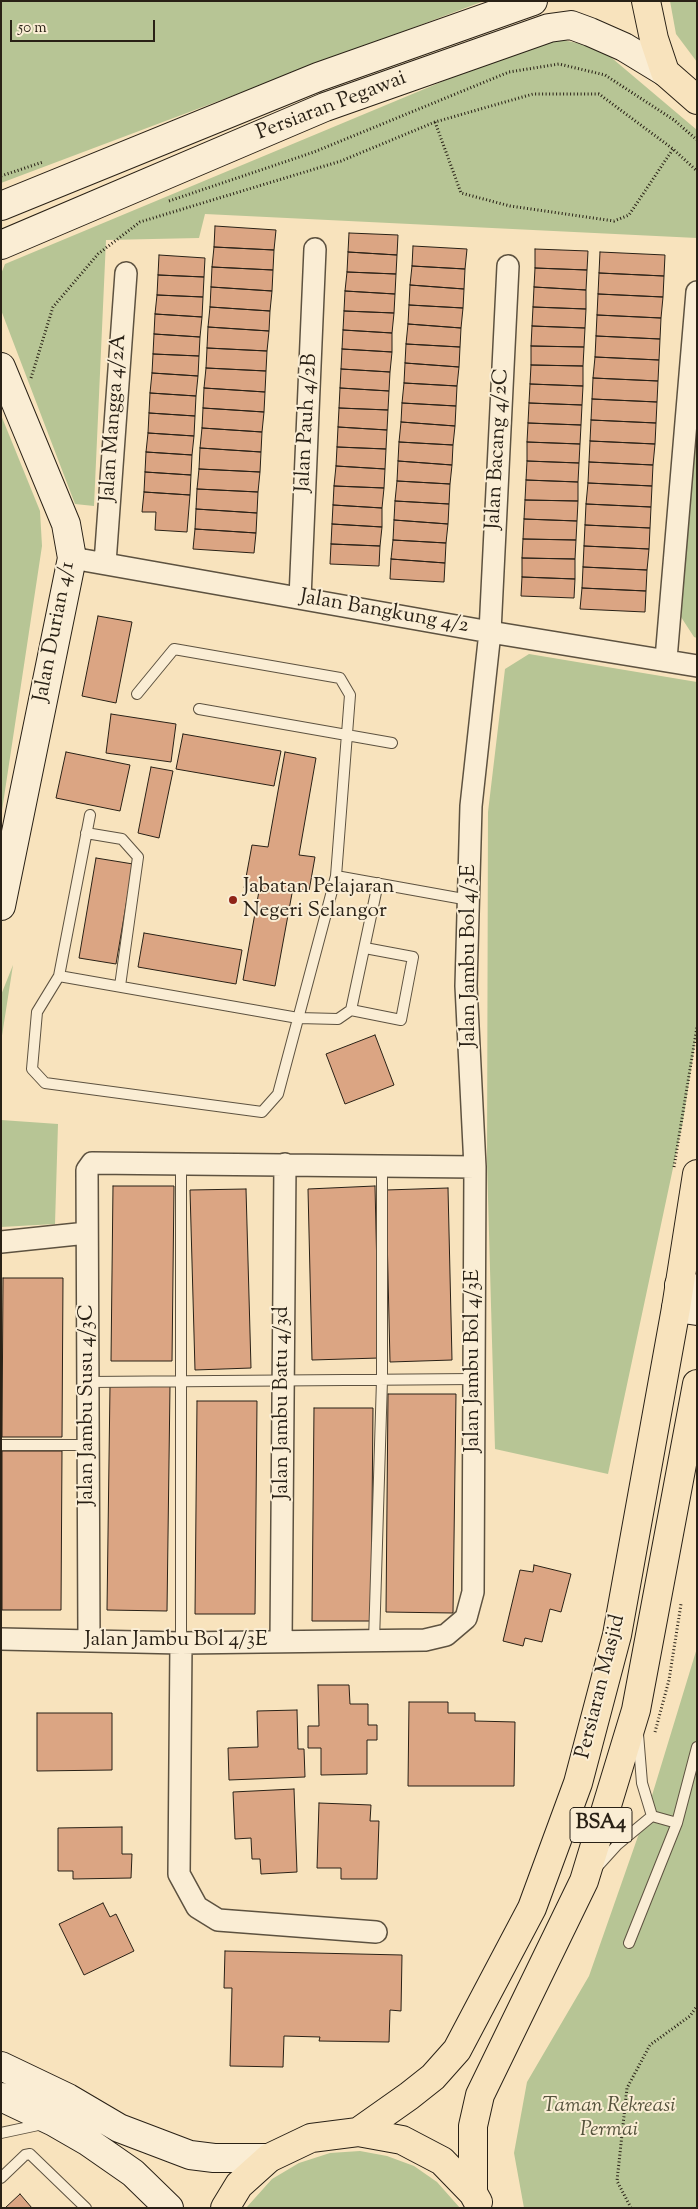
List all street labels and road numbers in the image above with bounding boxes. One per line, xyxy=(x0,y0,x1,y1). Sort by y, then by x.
street label: Persiaran Pegawai xyxy=(254,67,410,147)
street label: Jalan Mangga 4/2A xyxy=(97,333,133,503)
street label: Jalan Pauh 4/2B xyxy=(292,353,324,493)
street label: Jalan Bacang 4/2C xyxy=(482,368,516,530)
street label: Jalan Durian 4/1 xyxy=(30,560,82,704)
street label: Jalan Bangkung 4/2 xyxy=(298,586,470,640)
street label: Jalan Jambu Bol 4/3E xyxy=(457,864,483,1048)
street label: Jalan Jambu Bol 4/3E xyxy=(461,1269,487,1453)
street label: Jalan Jambu Susu 4/3C xyxy=(75,1304,101,1506)
street label: Jalan Jambu Batu 4/3d xyxy=(270,1306,296,1500)
street label: Persiaran Masjid xyxy=(572,1612,632,1762)
street label: Jalan Jambu Bol 4/3E xyxy=(84,1628,268,1654)
road number: BSA4 xyxy=(570,1808,632,1842)

